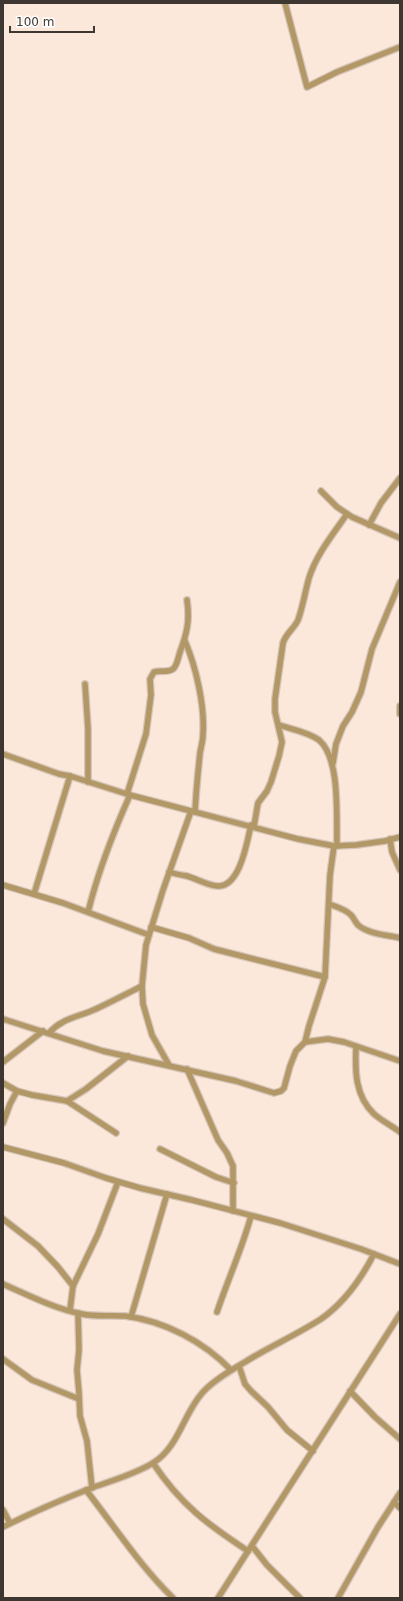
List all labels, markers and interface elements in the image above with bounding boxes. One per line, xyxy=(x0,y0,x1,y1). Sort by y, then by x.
scale bar xyxy=(10,8,94,34)
text: 100 m xyxy=(16,15,54,29)

